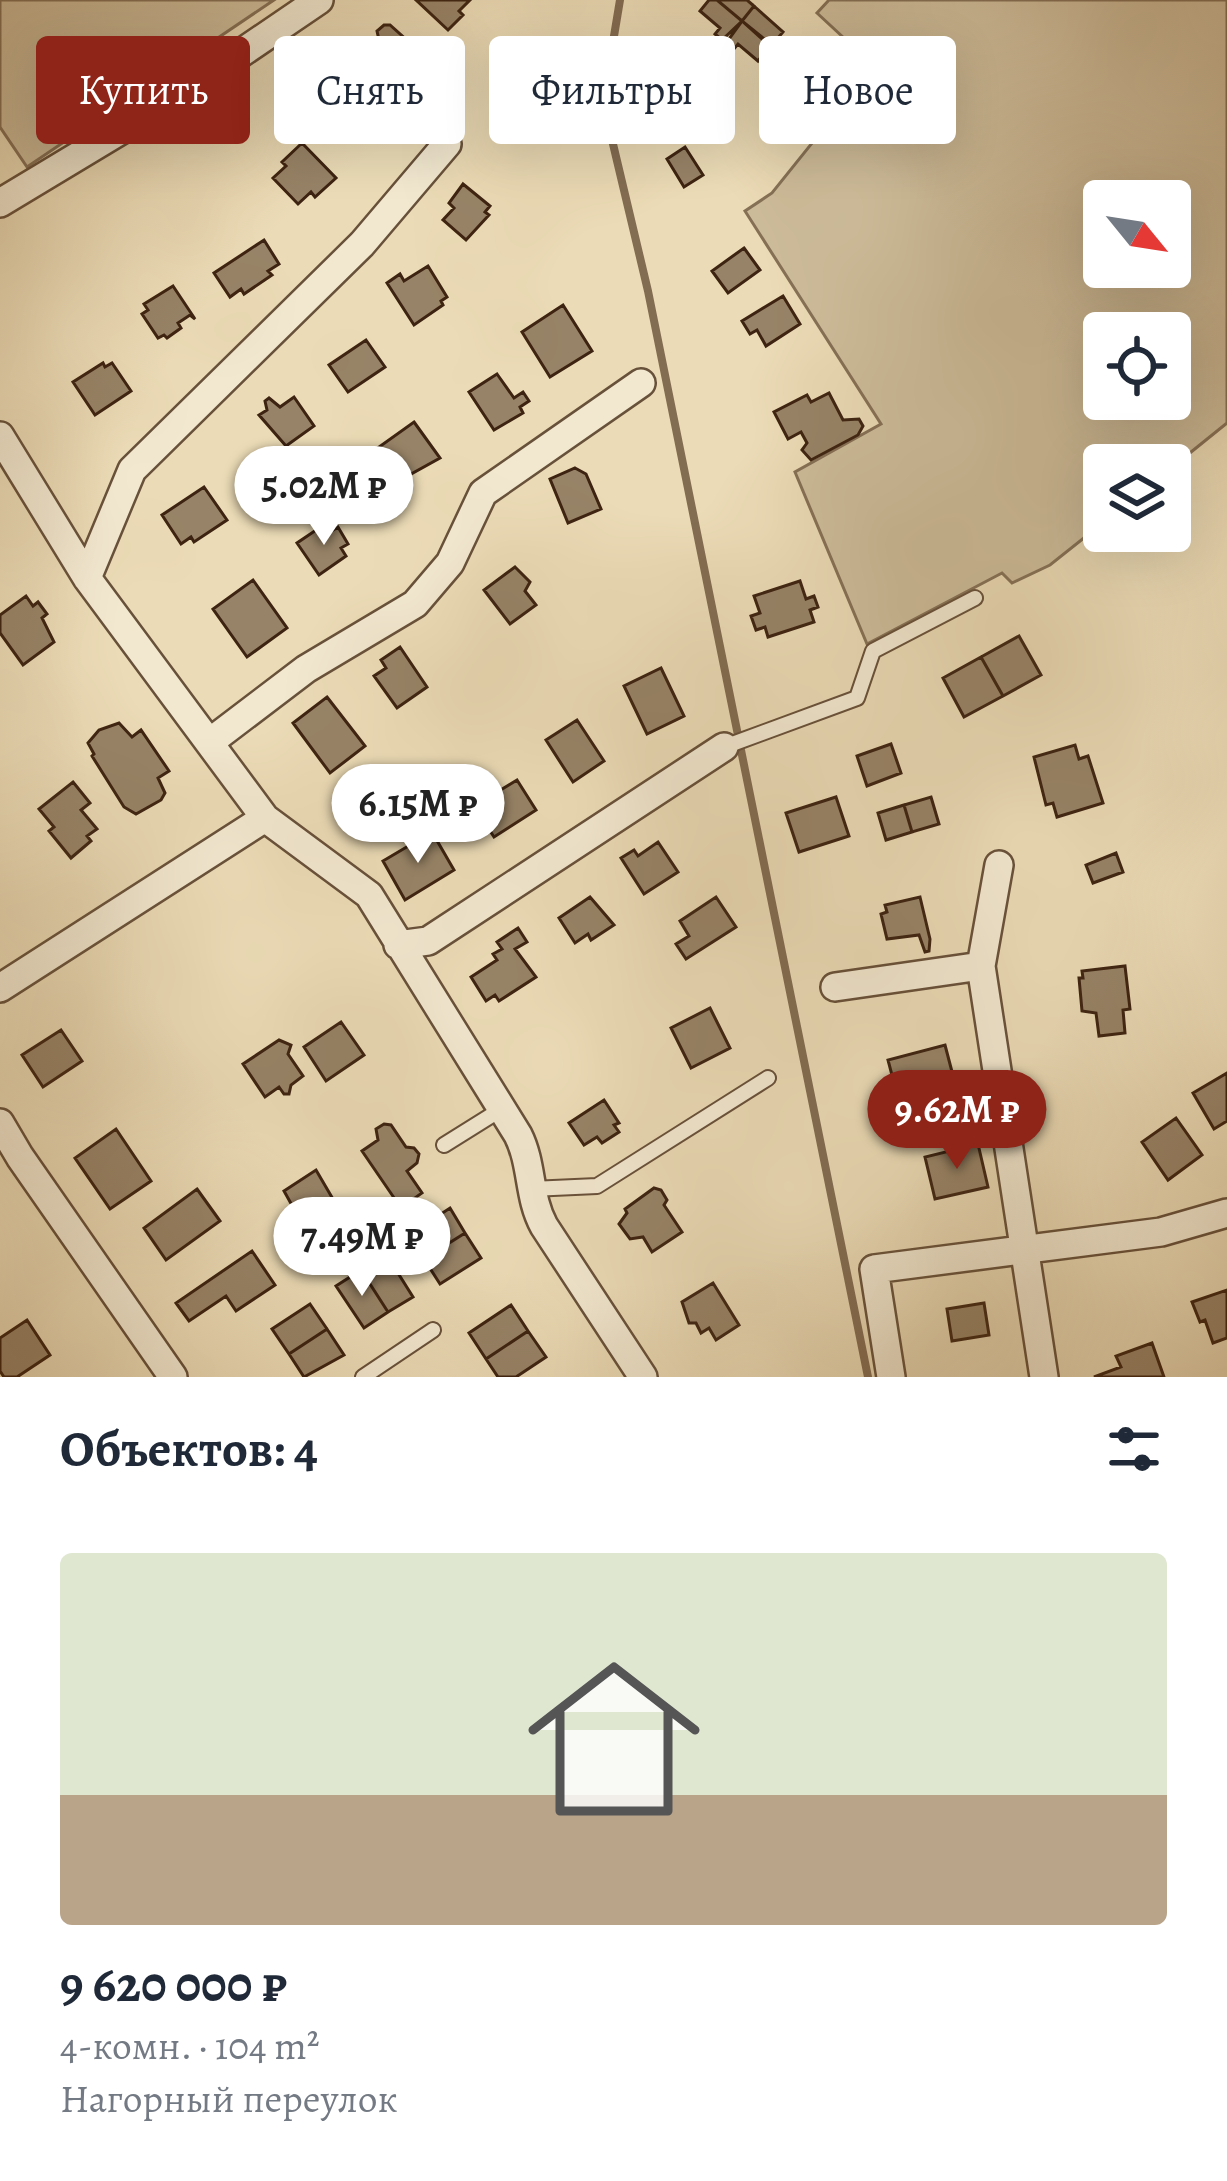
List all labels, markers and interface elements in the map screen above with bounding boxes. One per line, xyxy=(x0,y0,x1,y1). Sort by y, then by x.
chip: Купить xyxy=(36,36,250,144)
chip: Снять xyxy=(274,36,465,144)
chip: Фильтры xyxy=(489,36,735,144)
chip: Новое xyxy=(759,36,956,144)
north arrow xyxy=(1083,180,1191,288)
map controls xyxy=(1083,180,1191,552)
button: locate xyxy=(1083,312,1191,420)
button: layers xyxy=(1083,444,1191,552)
pin: 5.02M ₽ xyxy=(213,446,435,548)
text: 5.02M ₽ xyxy=(261,458,387,511)
pin: 6.15M ₽ xyxy=(307,764,529,866)
text: 6.15M ₽ xyxy=(359,776,477,829)
pin: 9.62M ₽ xyxy=(846,1070,1068,1172)
text: 9.62M ₽ xyxy=(894,1082,1020,1135)
pin: 7.49M ₽ xyxy=(251,1197,473,1299)
text: 7.49M ₽ xyxy=(300,1209,424,1262)
text: Объектов: 4 xyxy=(60,1414,318,1484)
icon: filters xyxy=(1101,1416,1167,1482)
icon: home xyxy=(506,1631,722,1847)
text: 9 620 000 ₽ xyxy=(60,1949,287,2019)
text: 4-комн. · 104 m² xyxy=(60,2019,320,2072)
text: Нагорный переулок xyxy=(60,2072,398,2125)

